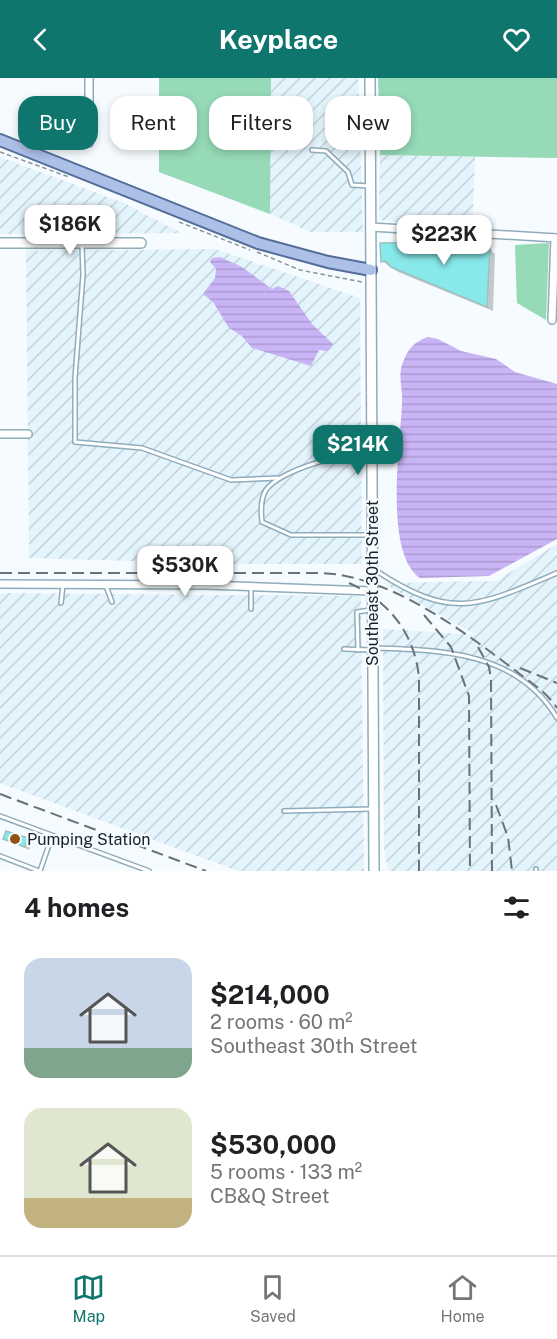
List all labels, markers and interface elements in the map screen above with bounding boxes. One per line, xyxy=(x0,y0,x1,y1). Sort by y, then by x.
icon: back xyxy=(24,23,57,56)
text: Keyplace xyxy=(219,23,338,55)
icon: heart xyxy=(500,23,533,56)
chip: Buy xyxy=(18,96,98,150)
chip: Rent xyxy=(110,96,197,150)
chip: Filters xyxy=(209,96,313,150)
chip: New xyxy=(325,96,411,150)
pin: $186K xyxy=(28,205,112,256)
text: $186K xyxy=(38,212,102,236)
pin: $223K xyxy=(402,215,486,266)
text: $223K xyxy=(411,222,477,246)
pin: $214K xyxy=(316,425,400,476)
text: $214K xyxy=(327,432,389,456)
street label: Southeast 30th Street xyxy=(363,500,382,666)
pin: $530K xyxy=(143,546,227,597)
text: $530K xyxy=(151,553,219,577)
place label: Pumping Station xyxy=(27,830,151,849)
marker: Pumping Station xyxy=(8,832,22,846)
icon: filters xyxy=(500,891,533,924)
text: 4 homes xyxy=(24,892,129,923)
text: $214,000 xyxy=(210,979,330,1010)
icon: home xyxy=(72,982,144,1054)
text: 2 rooms · 60 m² xyxy=(210,1010,353,1034)
text: Southeast 30th Street xyxy=(210,1034,418,1058)
text: $530,000 xyxy=(210,1129,337,1160)
icon: home xyxy=(72,1132,144,1204)
text: 5 rooms · 133 m² xyxy=(210,1160,362,1184)
text: CB&Q Street xyxy=(210,1184,330,1208)
tab: Map xyxy=(72,1271,105,1326)
tab: Saved xyxy=(250,1271,296,1326)
tab: Home xyxy=(441,1271,485,1326)

